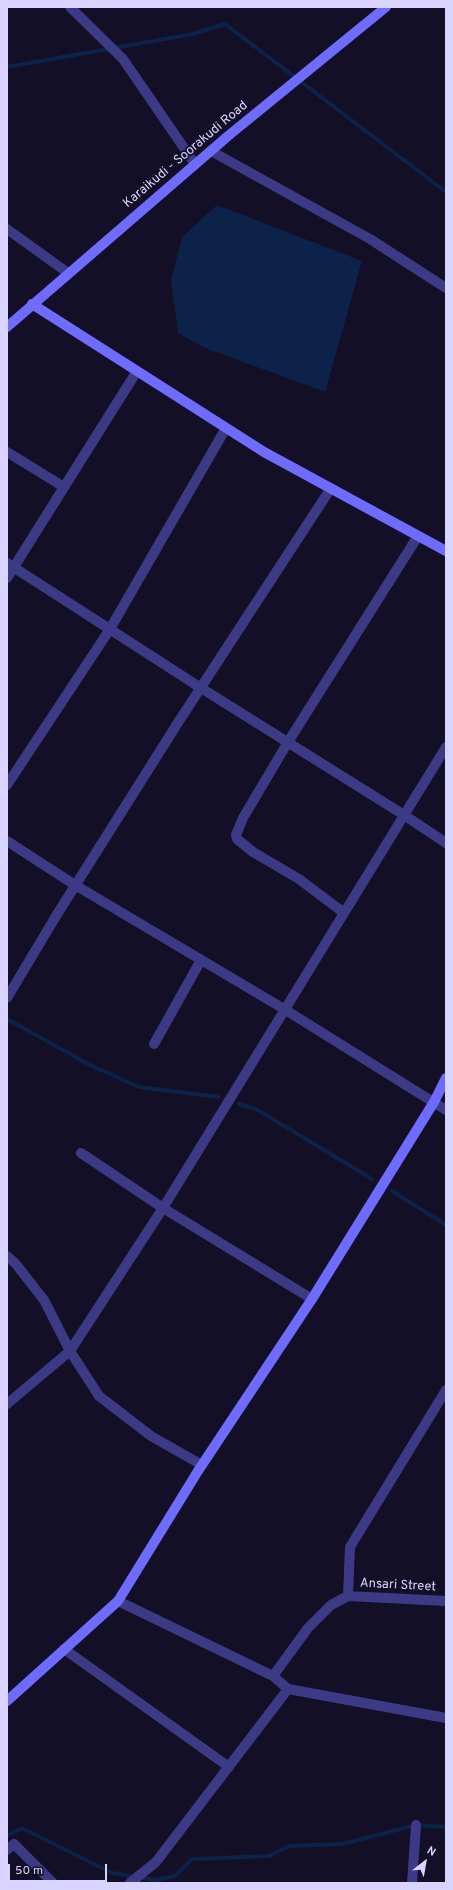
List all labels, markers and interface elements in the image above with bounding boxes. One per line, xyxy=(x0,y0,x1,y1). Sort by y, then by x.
street label: Karaikudi - Soorakudi Road xyxy=(121,98,251,212)
street label: Ansari Street xyxy=(360,1576,436,1596)
north arrow xyxy=(405,1842,445,1882)
text: N xyxy=(424,1844,438,1860)
scale bar xyxy=(10,1856,109,1882)
text: 50 m xyxy=(15,1863,43,1879)

